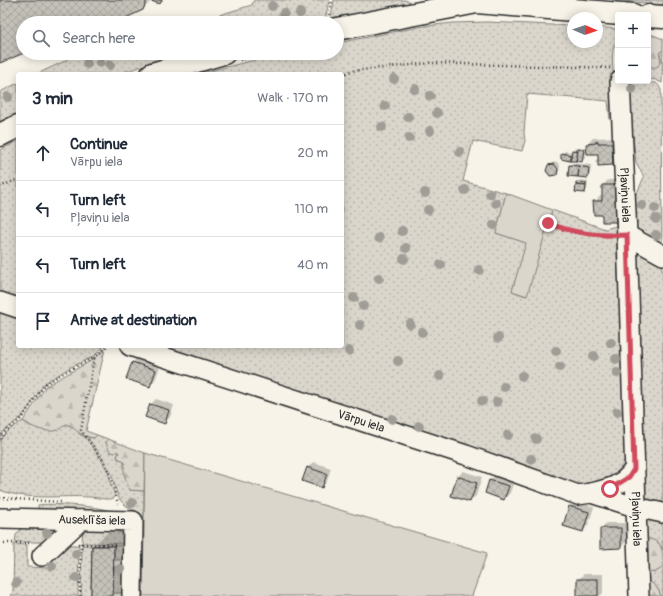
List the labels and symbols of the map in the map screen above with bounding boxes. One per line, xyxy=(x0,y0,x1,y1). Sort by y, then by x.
north arrow xyxy=(567,12,603,48)
street label: Pļaviņu iela xyxy=(616,167,633,223)
route end xyxy=(539,214,557,232)
street label: Vārpu iela xyxy=(336,407,387,436)
route start xyxy=(601,480,619,498)
street label: Pļaviņu iela xyxy=(628,491,644,547)
street label: Auseklīša iela xyxy=(58,512,126,529)

